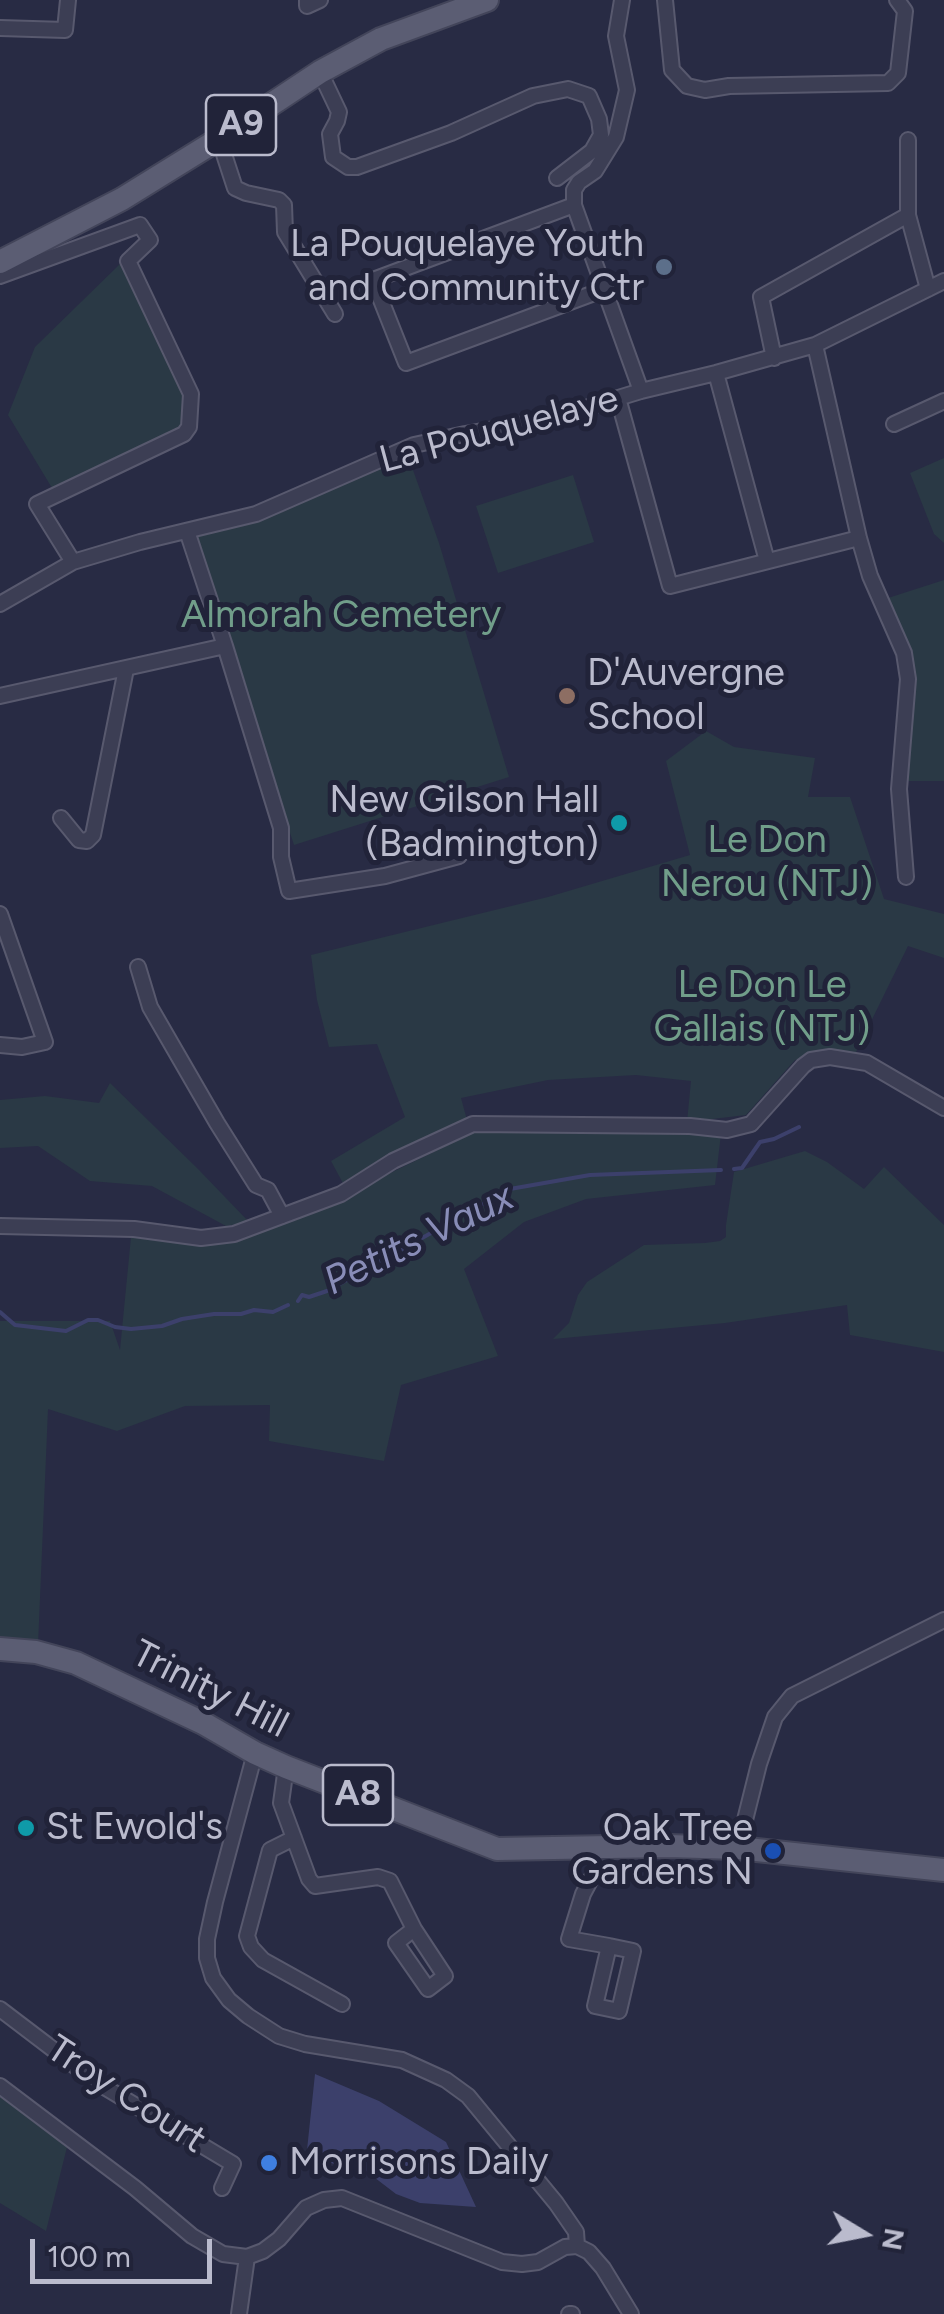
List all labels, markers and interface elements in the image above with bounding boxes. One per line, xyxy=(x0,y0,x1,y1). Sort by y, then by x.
road number: A9 xyxy=(206,95,276,155)
place label: La Pouquelaye Youth and Community Ctr xyxy=(290,222,644,312)
marker: La Pouquelaye Youth and Community Ctr xyxy=(653,256,675,278)
street label: La Pouquelaye xyxy=(375,376,623,484)
park label: Almorah Cemetery xyxy=(181,593,501,639)
place label: D'Auvergne School xyxy=(587,651,785,741)
marker: D'Auvergne School xyxy=(556,685,578,707)
place label: New Gilson Hall (Badmington) xyxy=(329,778,599,868)
marker: New Gilson Hall (Badmington) xyxy=(608,812,630,834)
park label: Le Don Nerou (NTJ) xyxy=(661,818,873,908)
park label: Le Don Le Gallais (NTJ) xyxy=(654,963,870,1052)
water label: Petits Vaux xyxy=(317,1174,521,1306)
street label: Trinity Hill xyxy=(124,1631,296,1749)
road number: A8 xyxy=(323,1765,393,1825)
place label: St Ewold's xyxy=(46,1805,223,1851)
place label: Oak Tree Gardens N xyxy=(571,1806,753,1896)
marker: St Ewold's xyxy=(15,1817,37,1839)
marker: Oak Tree Gardens N xyxy=(762,1840,784,1862)
street label: Troy Court xyxy=(38,2027,214,2163)
place label: Morrisons Daily xyxy=(289,2140,548,2186)
marker: Morrisons Daily xyxy=(258,2152,280,2174)
north arrow xyxy=(814,2184,914,2284)
scale bar xyxy=(35,2219,218,2281)
text: N xyxy=(875,2226,912,2253)
text: 100 m xyxy=(47,2238,131,2275)

